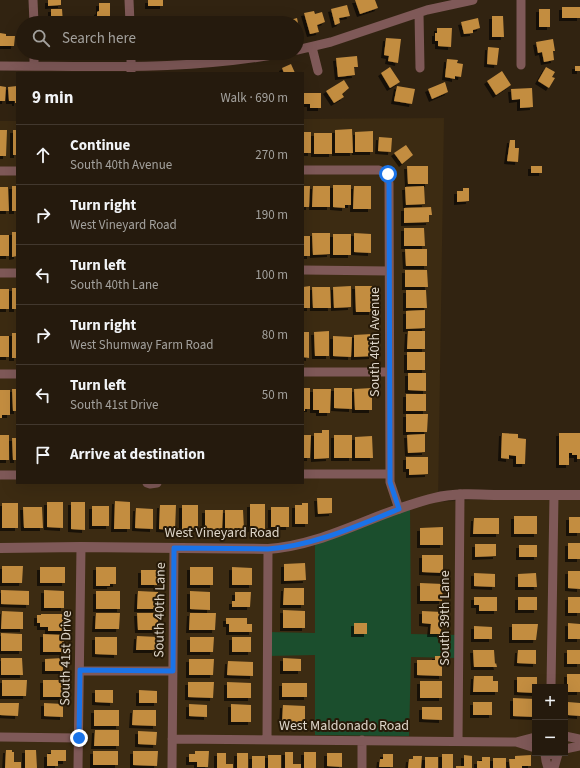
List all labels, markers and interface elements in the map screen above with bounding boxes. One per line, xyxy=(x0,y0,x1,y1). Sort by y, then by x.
search box xyxy=(16,16,304,60)
icon: search xyxy=(30,27,52,49)
text: Search here xyxy=(62,28,136,49)
text: 9 min xyxy=(32,86,73,110)
text: Walk · 690 m xyxy=(220,89,288,107)
text: Continue xyxy=(70,135,130,156)
icon: ahead xyxy=(32,144,54,166)
text: 270 m xyxy=(255,146,288,164)
text: South 40th Avenue xyxy=(70,156,172,174)
route start xyxy=(379,165,397,183)
text: Turn right xyxy=(70,195,136,216)
icon: right xyxy=(32,204,54,226)
text: 190 m xyxy=(255,206,288,224)
text: West Vineyard Road xyxy=(70,216,177,234)
text: Turn left xyxy=(70,255,126,276)
icon: left xyxy=(32,264,54,286)
text: 100 m xyxy=(255,266,288,284)
text: South 40th Lane xyxy=(70,276,159,294)
street label: South 40th Avenue xyxy=(365,287,385,397)
text: Turn right xyxy=(70,315,136,336)
icon: right xyxy=(32,324,54,346)
text: 80 m xyxy=(262,326,288,344)
text: West Shumway Farm Road xyxy=(70,336,213,354)
text: Turn left xyxy=(70,375,126,396)
icon: left xyxy=(32,384,54,406)
text: 50 m xyxy=(262,386,288,404)
text: South 41st Drive xyxy=(70,396,158,414)
icon: arrive xyxy=(32,444,54,466)
text: Arrive at destination xyxy=(70,444,205,465)
street label: West Vineyard Road xyxy=(164,523,280,543)
street label: South 40th Lane xyxy=(149,562,171,658)
street label: South 39th Lane xyxy=(435,570,455,666)
street label: South 41st Drive xyxy=(55,610,77,706)
map controls xyxy=(532,684,568,756)
button: + xyxy=(532,684,568,720)
street label: West Maldonado Road xyxy=(279,716,409,736)
button: − xyxy=(532,720,568,756)
route end xyxy=(70,729,88,747)

